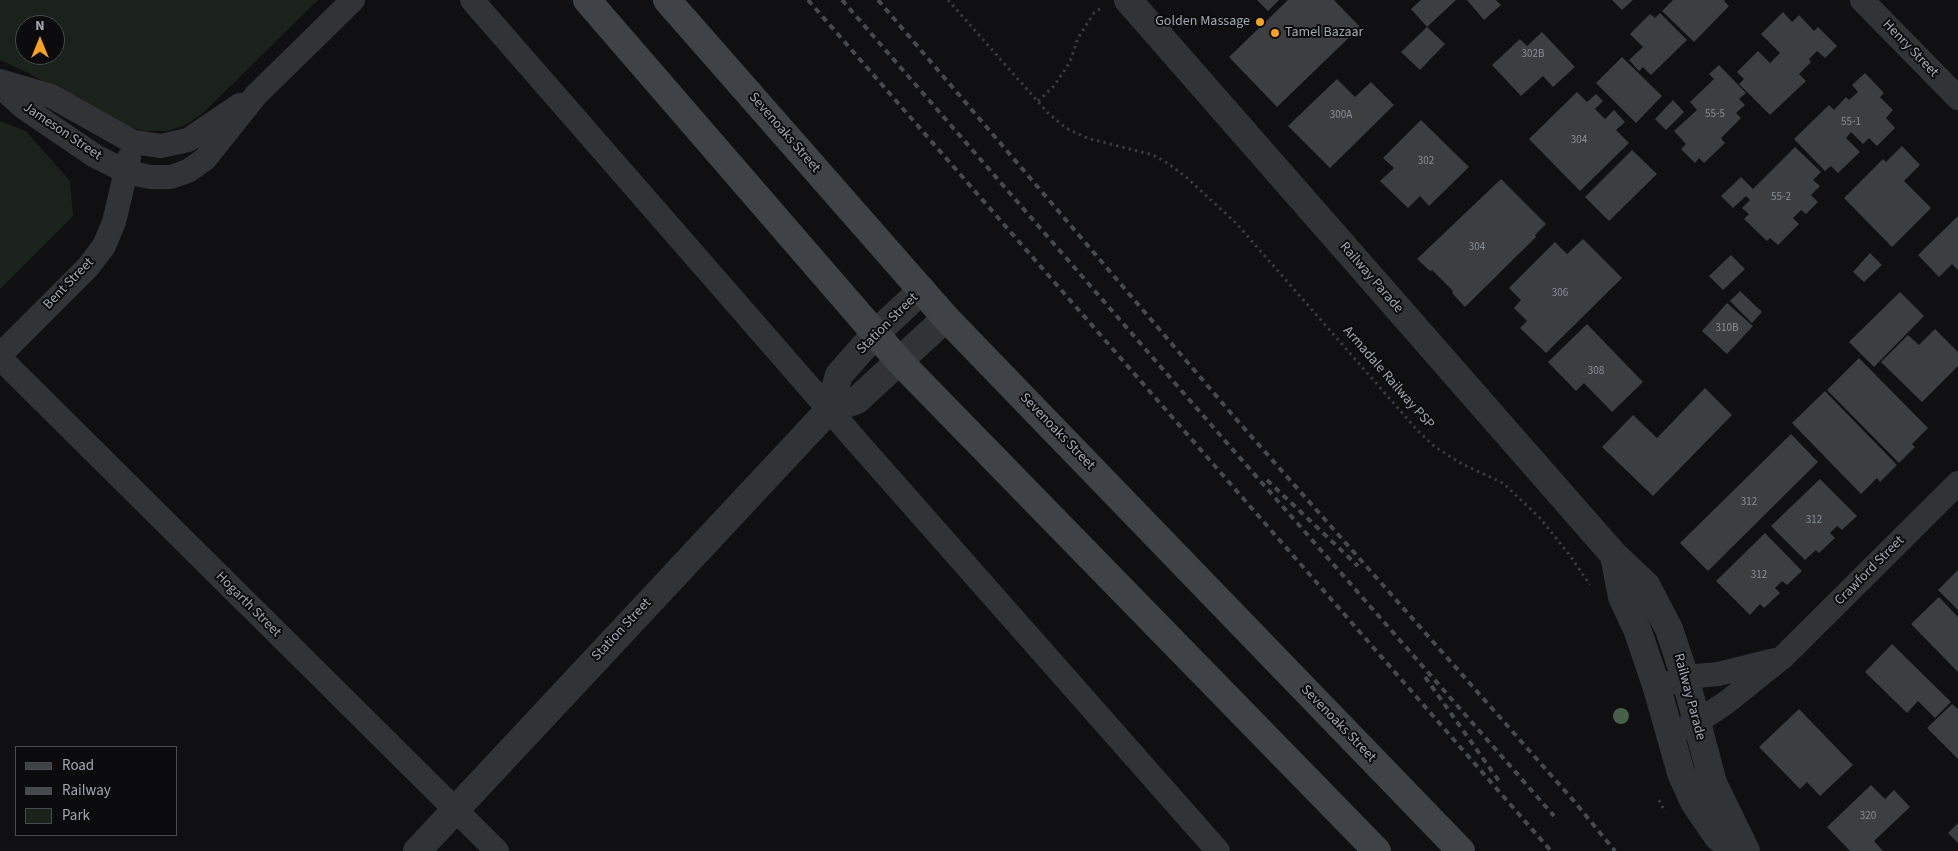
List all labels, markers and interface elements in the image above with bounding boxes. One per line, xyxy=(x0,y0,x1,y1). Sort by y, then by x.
place label: Golden Massage xyxy=(1155,14,1250,30)
north arrow xyxy=(15,15,65,65)
text: N xyxy=(35,16,45,36)
marker: Golden Massage xyxy=(1254,16,1266,28)
street label: Henry Street xyxy=(1878,17,1942,81)
place label: Tamel Bazaar xyxy=(1285,25,1363,41)
marker: Tamel Bazaar xyxy=(1269,27,1281,39)
house number: 302B xyxy=(1522,48,1544,62)
street label: Sevenoaks Street xyxy=(745,89,823,177)
street label: Jameson Street xyxy=(19,100,105,164)
house number: 55-5 xyxy=(1705,108,1725,122)
house number: 300A xyxy=(1330,109,1352,123)
house number: 55-1 xyxy=(1841,116,1861,130)
house number: 304 xyxy=(1571,134,1587,148)
house number: 302 xyxy=(1418,155,1434,169)
house number: 55-2 xyxy=(1771,191,1791,205)
street label: Railway Parade xyxy=(1335,239,1407,317)
house number: 304 xyxy=(1469,241,1485,255)
street label: Bent Street xyxy=(40,255,98,313)
house number: 306 xyxy=(1552,287,1568,301)
street label: Station Street xyxy=(854,290,922,358)
house number: 310B xyxy=(1716,322,1738,336)
street label: Armadale Railway PSP xyxy=(1339,323,1437,433)
house number: 308 xyxy=(1588,365,1604,379)
street label: Sevenoaks Street xyxy=(1016,390,1098,474)
house number: 312 xyxy=(1741,496,1757,510)
house number: 312 xyxy=(1806,514,1822,528)
street label: Crawford Street xyxy=(1832,533,1908,609)
street label: Hogarth Street xyxy=(212,569,284,641)
house number: 312 xyxy=(1751,569,1767,583)
street label: Station Street xyxy=(589,595,655,665)
street label: Railway Parade xyxy=(1669,652,1709,742)
street label: Sevenoaks Street xyxy=(1297,682,1379,766)
legend xyxy=(15,746,178,836)
text: Road xyxy=(62,755,94,776)
text: Railway xyxy=(62,780,111,801)
text: Park xyxy=(62,805,90,826)
house number: 320 xyxy=(1860,810,1876,824)

